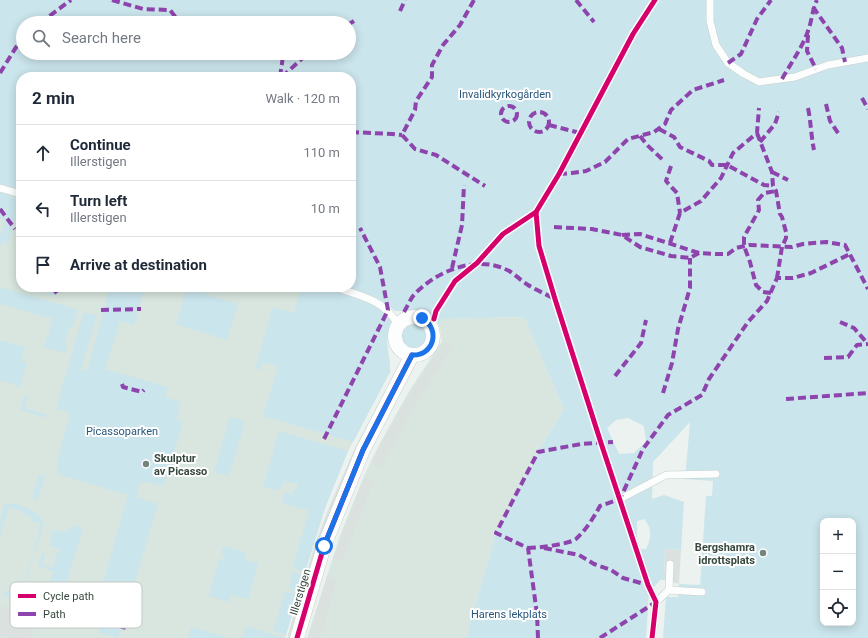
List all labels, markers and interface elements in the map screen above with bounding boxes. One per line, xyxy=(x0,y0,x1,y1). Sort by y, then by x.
search box xyxy=(16,16,356,60)
icon: search xyxy=(30,27,52,49)
text: Search here xyxy=(62,29,141,47)
text: 2 min xyxy=(32,88,75,108)
park label: Invalidkyrkogården xyxy=(459,88,551,101)
text: Walk · 120 m xyxy=(265,91,340,106)
text: Continue xyxy=(70,136,131,154)
icon: ahead xyxy=(32,142,54,164)
text: 110 m xyxy=(303,145,340,160)
text: Illerstigen xyxy=(70,154,127,169)
text: Turn left xyxy=(70,192,127,210)
icon: left xyxy=(32,198,54,220)
text: 10 m xyxy=(311,201,340,216)
text: Illerstigen xyxy=(70,210,127,225)
icon: arrive xyxy=(32,254,54,276)
text: Arrive at destination xyxy=(70,256,207,274)
route end xyxy=(413,309,431,327)
park label: Picassoparken xyxy=(86,425,158,438)
place label: Skulptur av Picasso xyxy=(154,452,207,478)
marker: Skulptur av Picasso xyxy=(141,459,151,469)
map controls xyxy=(820,518,856,626)
button: + xyxy=(820,518,856,554)
route start xyxy=(315,537,333,555)
place label: Bergshamra idrottsplats xyxy=(695,541,755,567)
marker: Bergshamra idrottsplats xyxy=(758,548,768,558)
button: − xyxy=(820,554,856,590)
street label: Illerstigen xyxy=(287,567,314,617)
legend xyxy=(10,582,142,628)
text: Cycle path xyxy=(43,590,94,603)
button: locate xyxy=(820,590,856,626)
text: Path xyxy=(43,608,66,621)
park label: Harens lekplats xyxy=(471,608,547,621)

